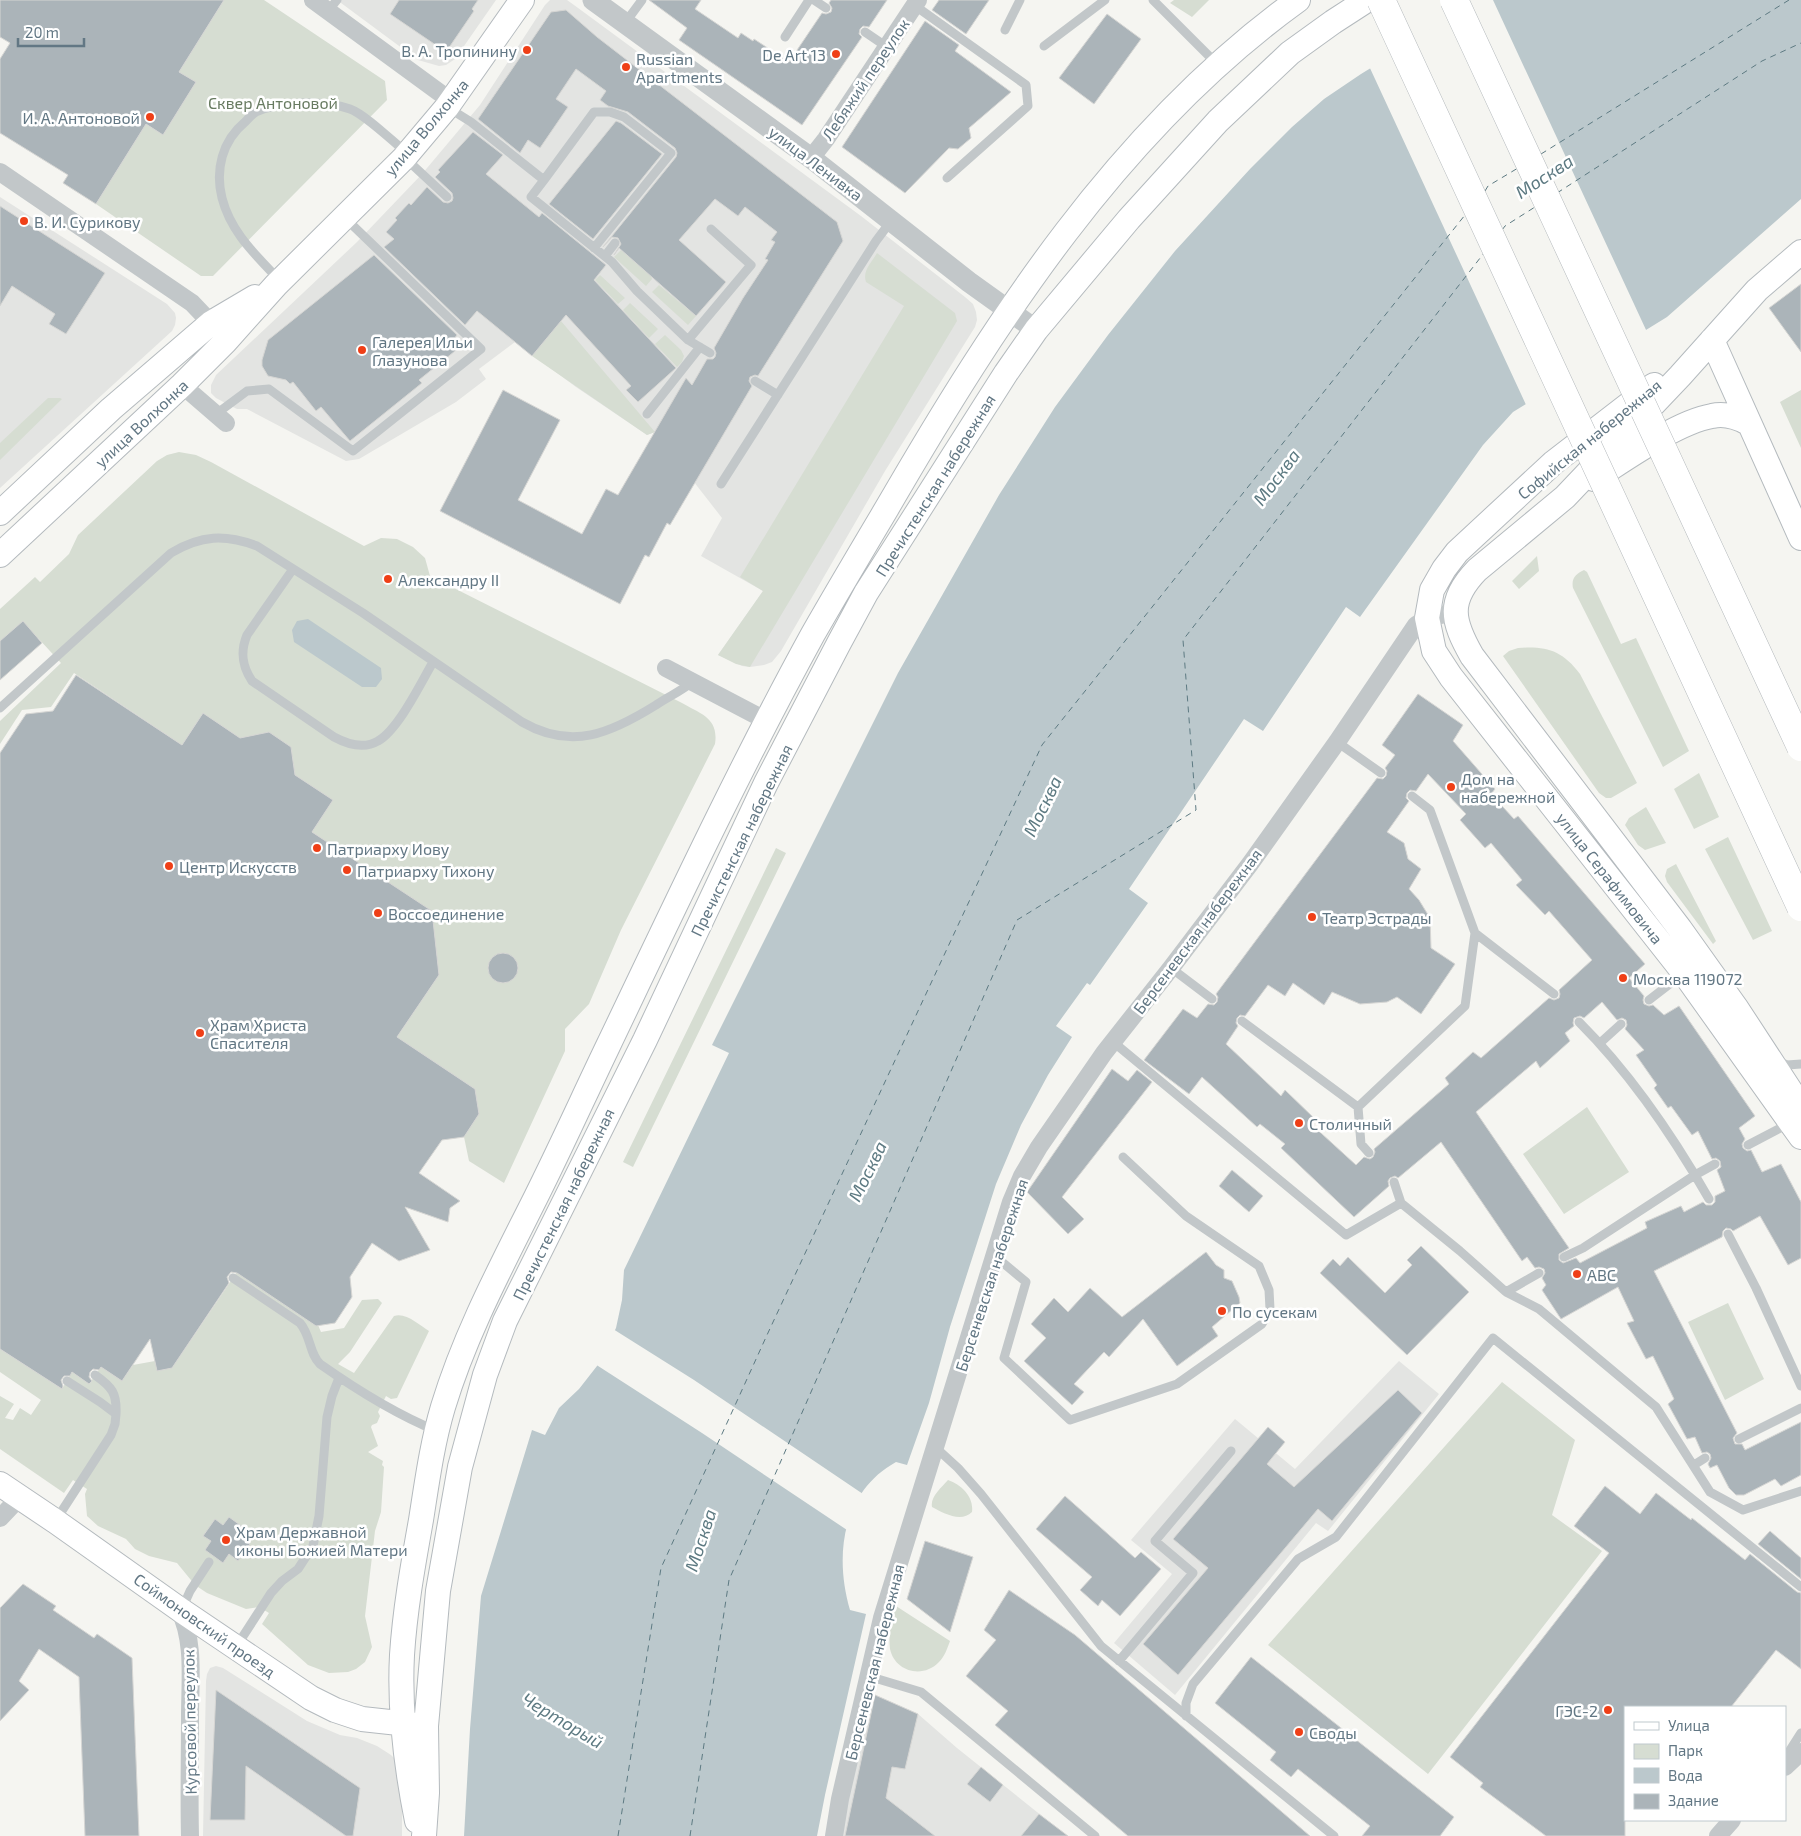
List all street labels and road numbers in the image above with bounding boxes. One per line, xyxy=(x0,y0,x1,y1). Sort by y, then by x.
street label: Лебяжий переулок xyxy=(817,14,914,144)
street label: улица Волхонка xyxy=(380,75,473,180)
street label: улица Ленивка xyxy=(765,122,867,205)
street label: улица Волхонка xyxy=(91,375,192,472)
street label: Софийская набережная xyxy=(1513,375,1665,503)
street label: Пречистенская набережная xyxy=(871,391,999,579)
street label: Пречистенская набережная xyxy=(686,741,796,939)
street label: улица Серафимовича xyxy=(1552,808,1667,948)
street label: Берсеневская набережная xyxy=(1129,845,1265,1017)
street label: Пречистенская набережная xyxy=(508,1105,618,1303)
street label: Берсеневская набережная xyxy=(951,1176,1031,1374)
street label: Берсеневская набережная xyxy=(840,1562,908,1762)
street label: Соймоновский проезд xyxy=(131,1569,279,1681)
street label: Курсовой переулок xyxy=(178,1649,201,1795)

